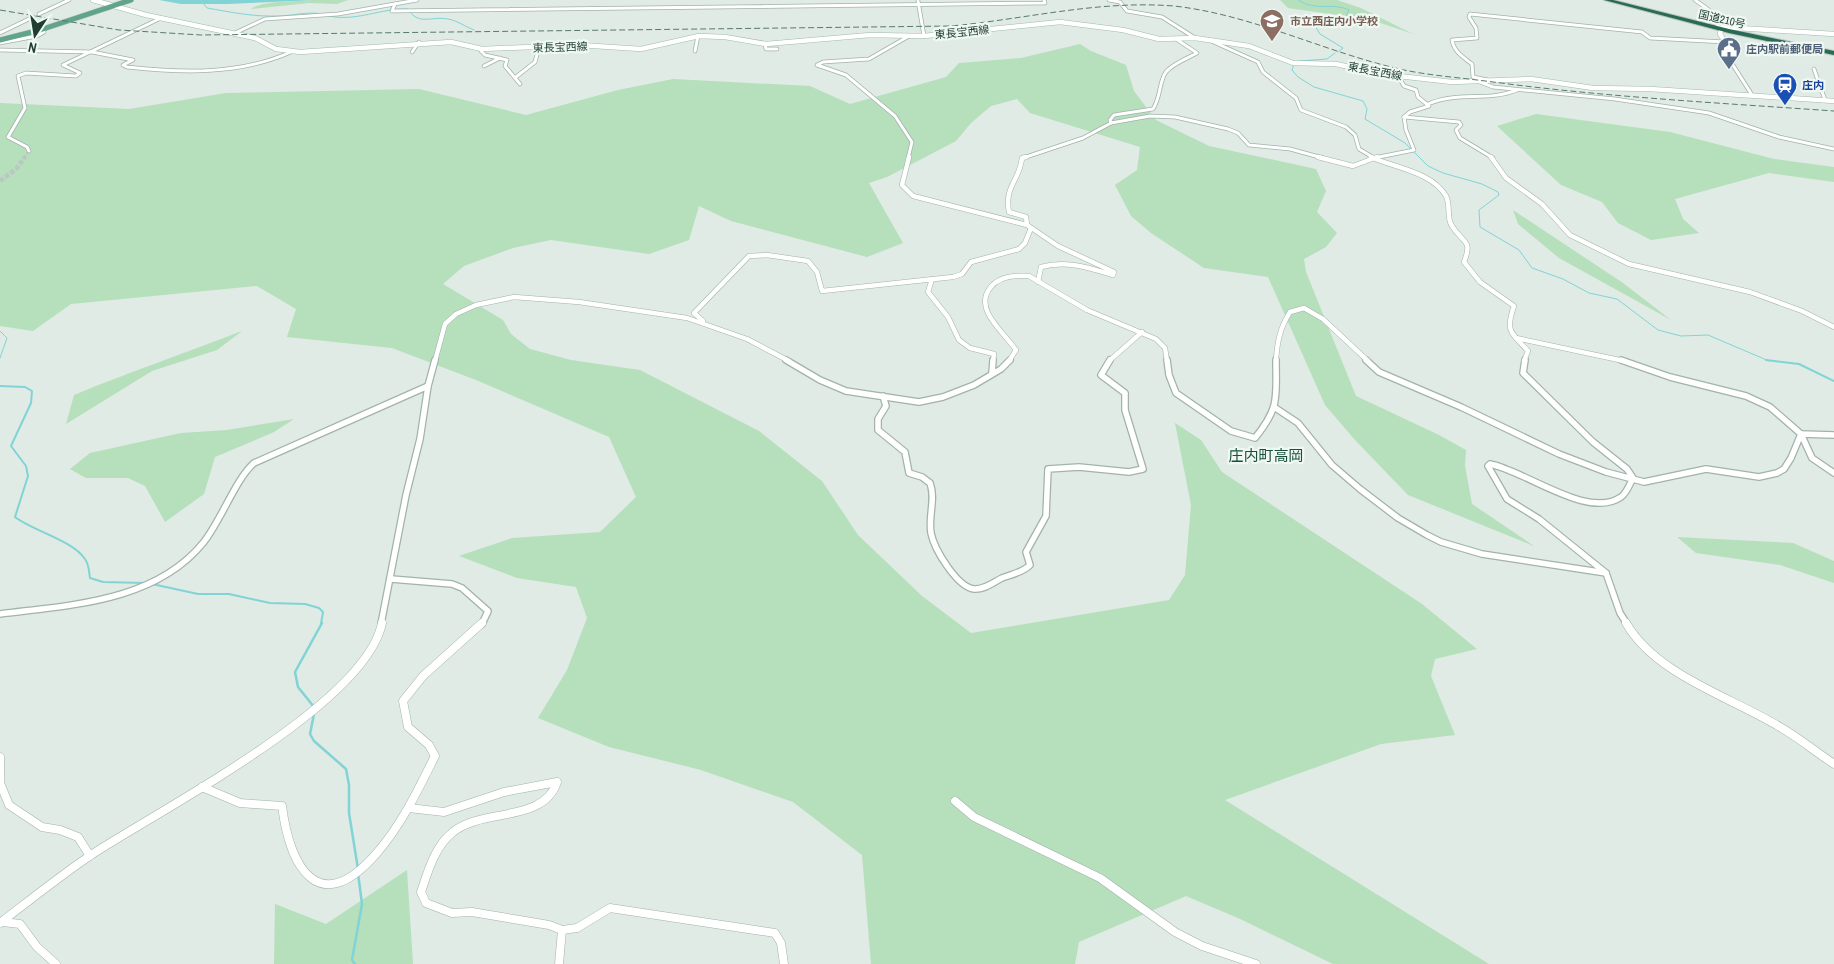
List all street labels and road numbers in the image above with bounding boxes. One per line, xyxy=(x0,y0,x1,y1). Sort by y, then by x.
street label: 国道210号 xyxy=(1697,7,1747,31)
street label: 東長宝西線 xyxy=(934,22,990,42)
street label: 東長宝西線 xyxy=(532,39,588,55)
street label: 東長宝西線 xyxy=(1347,59,1403,83)

